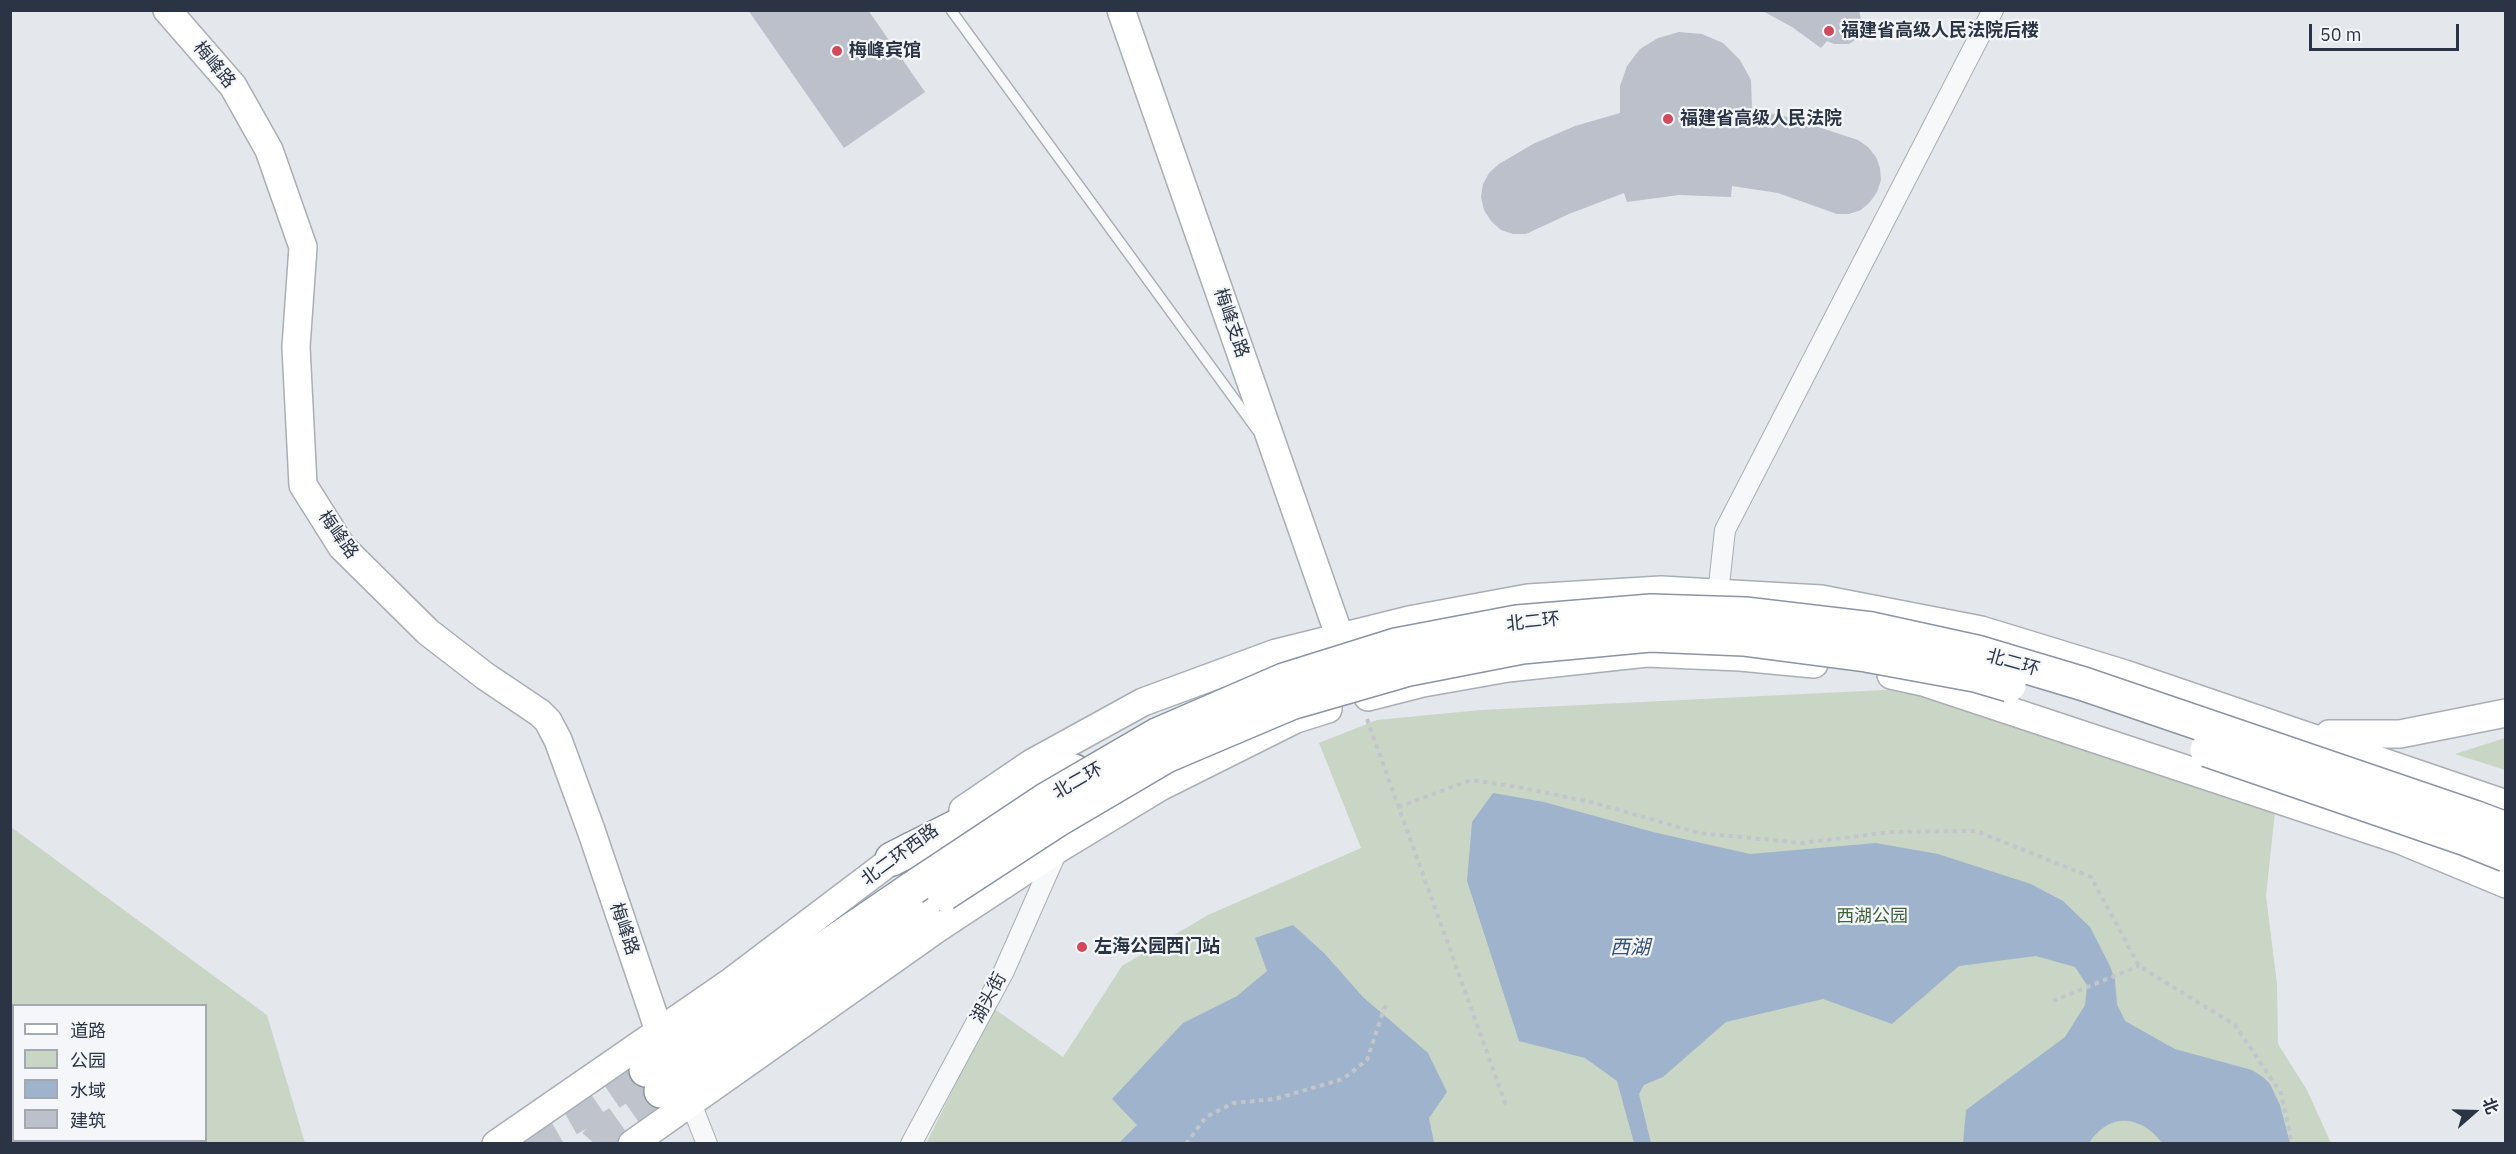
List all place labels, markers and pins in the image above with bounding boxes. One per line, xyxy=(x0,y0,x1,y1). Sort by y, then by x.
place label: 福建省高级人民法院后楼 xyxy=(1841,20,2039,42)
marker: 福建省高级人民法院后楼 xyxy=(1822,24,1836,38)
place label: 梅峰宾馆 xyxy=(849,40,921,62)
marker: 梅峰宾馆 xyxy=(830,44,844,58)
place label: 福建省高级人民法院 xyxy=(1680,108,1842,130)
marker: 福建省高级人民法院 xyxy=(1661,112,1675,126)
place label: 左海公园西门站 xyxy=(1094,936,1220,958)
marker: 左海公园西门站 xyxy=(1075,940,1089,954)

